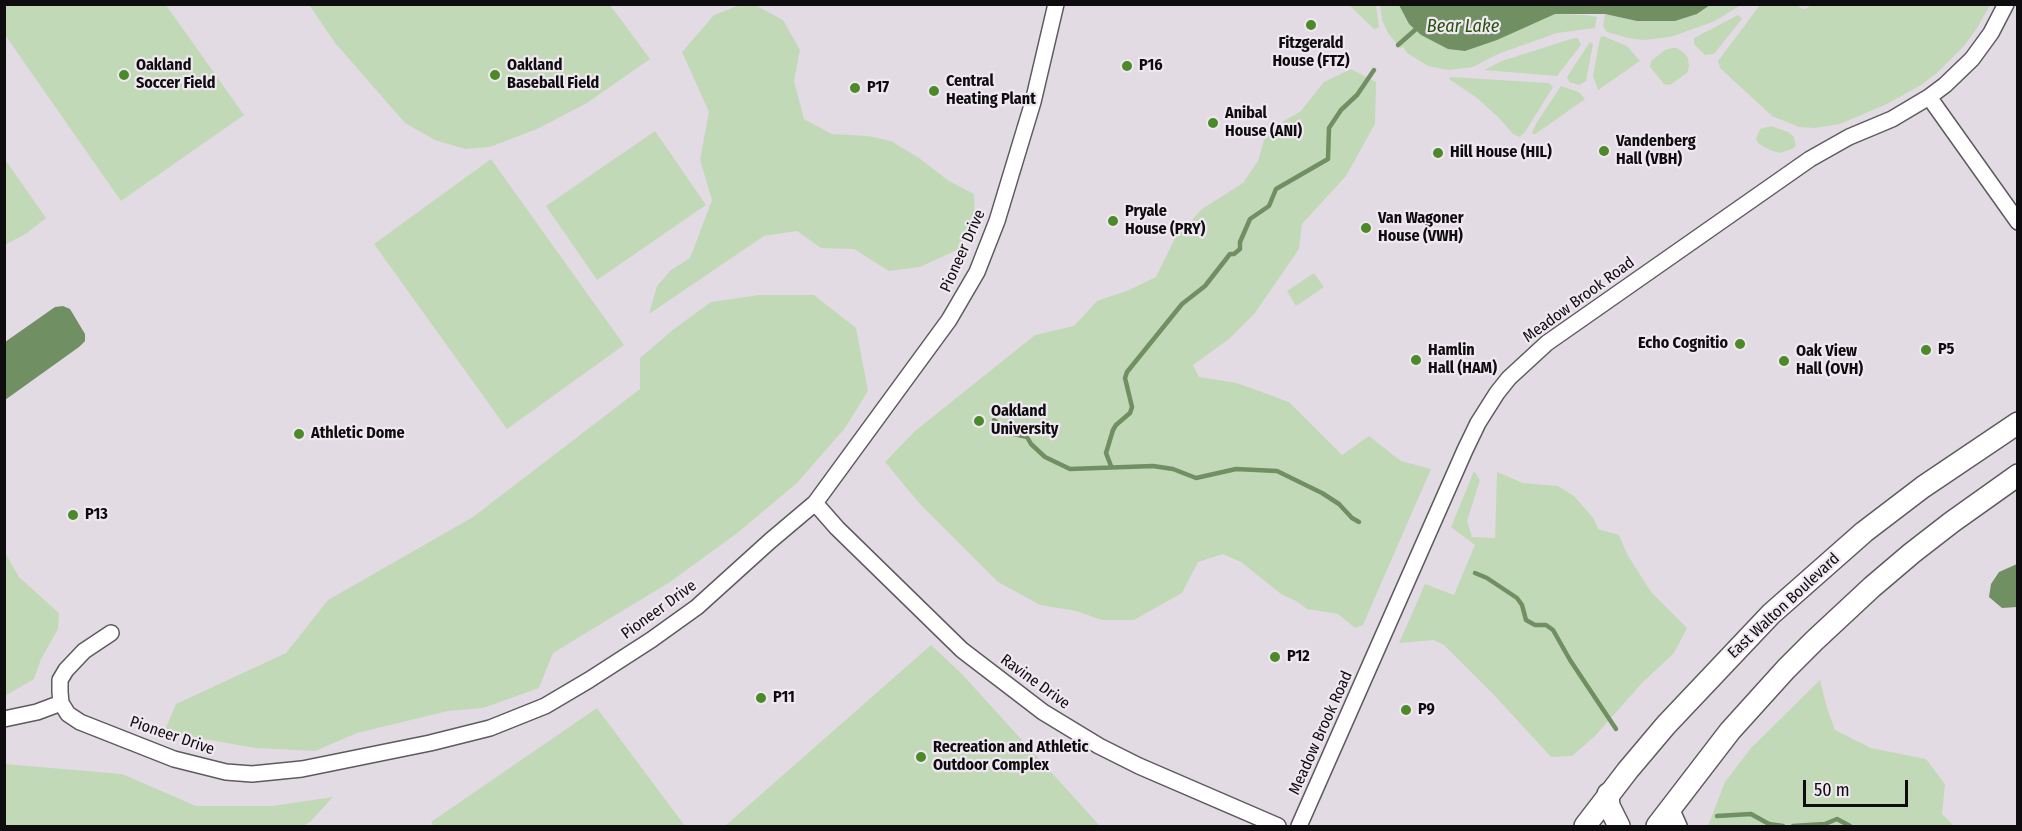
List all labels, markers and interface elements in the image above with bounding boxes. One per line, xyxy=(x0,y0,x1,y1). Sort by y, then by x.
water label: Bear Lake xyxy=(1427,16,1499,38)
marker: Fitzgerald House (FTZ) xyxy=(1304,18,1318,32)
place label: Fitzgerald House (FTZ) xyxy=(1272,34,1350,72)
place label: Oakland Soccer Field xyxy=(136,56,215,94)
place label: Oakland Baseball Field xyxy=(507,56,599,94)
place label: P16 xyxy=(1139,56,1163,76)
marker: P16 xyxy=(1120,59,1134,73)
marker: Oakland Soccer Field xyxy=(117,68,131,82)
marker: Oakland Baseball Field xyxy=(488,68,502,82)
place label: Central Heating Plant xyxy=(946,72,1036,110)
place label: P17 xyxy=(867,78,889,98)
marker: P17 xyxy=(848,81,862,95)
marker: Central Heating Plant xyxy=(927,84,941,98)
place label: Anibal House (ANI) xyxy=(1225,104,1302,142)
marker: Anibal House (ANI) xyxy=(1206,116,1220,130)
place label: Vandenberg Hall (VBH) xyxy=(1616,132,1696,170)
place label: Hill House (HIL) xyxy=(1450,143,1552,163)
marker: Vandenberg Hall (VBH) xyxy=(1597,144,1611,158)
marker: Hill House (HIL) xyxy=(1431,146,1445,160)
place label: Pryale House (PRY) xyxy=(1125,202,1205,240)
street label: Pioneer Drive xyxy=(936,207,990,295)
place label: Van Wagoner House (VWH) xyxy=(1378,209,1464,247)
marker: Pryale House (PRY) xyxy=(1106,214,1120,228)
marker: Van Wagoner House (VWH) xyxy=(1359,221,1373,235)
street label: Meadow Brook Road xyxy=(1519,253,1639,347)
place label: Echo Cognitio xyxy=(1638,334,1728,354)
marker: Echo Cognitio xyxy=(1733,337,1747,351)
place label: P5 xyxy=(1938,340,1954,360)
place label: Hamlin Hall (HAM) xyxy=(1428,341,1497,379)
place label: Oak View Hall (OVH) xyxy=(1796,342,1863,380)
marker: P5 xyxy=(1919,343,1933,357)
marker: Hamlin Hall (HAM) xyxy=(1409,353,1423,367)
marker: Oak View Hall (OVH) xyxy=(1777,354,1791,368)
place label: Oakland University xyxy=(991,402,1058,440)
marker: Oakland University xyxy=(972,414,986,428)
place label: Athletic Dome xyxy=(311,424,405,444)
marker: Athletic Dome xyxy=(292,427,306,441)
place label: P13 xyxy=(85,505,108,525)
marker: P13 xyxy=(66,508,80,522)
street label: East Walton Boulevard xyxy=(1724,549,1844,663)
street label: Pioneer Drive xyxy=(618,576,700,644)
place label: P12 xyxy=(1287,647,1310,667)
street label: Ravine Drive xyxy=(996,650,1074,714)
marker: P12 xyxy=(1268,650,1282,664)
street label: Meadow Brook Road xyxy=(1285,668,1357,798)
place label: P11 xyxy=(773,688,795,708)
marker: P11 xyxy=(754,691,768,705)
place label: P9 xyxy=(1418,700,1435,720)
marker: P9 xyxy=(1399,703,1413,717)
street label: Pioneer Drive xyxy=(127,713,217,759)
place label: Recreation and Athletic Outdoor Complex xyxy=(933,738,1088,776)
marker: Recreation and Athletic Outdoor Complex xyxy=(914,750,928,764)
scale bar xyxy=(1806,768,1911,806)
text: 50 m xyxy=(1814,779,1850,801)

